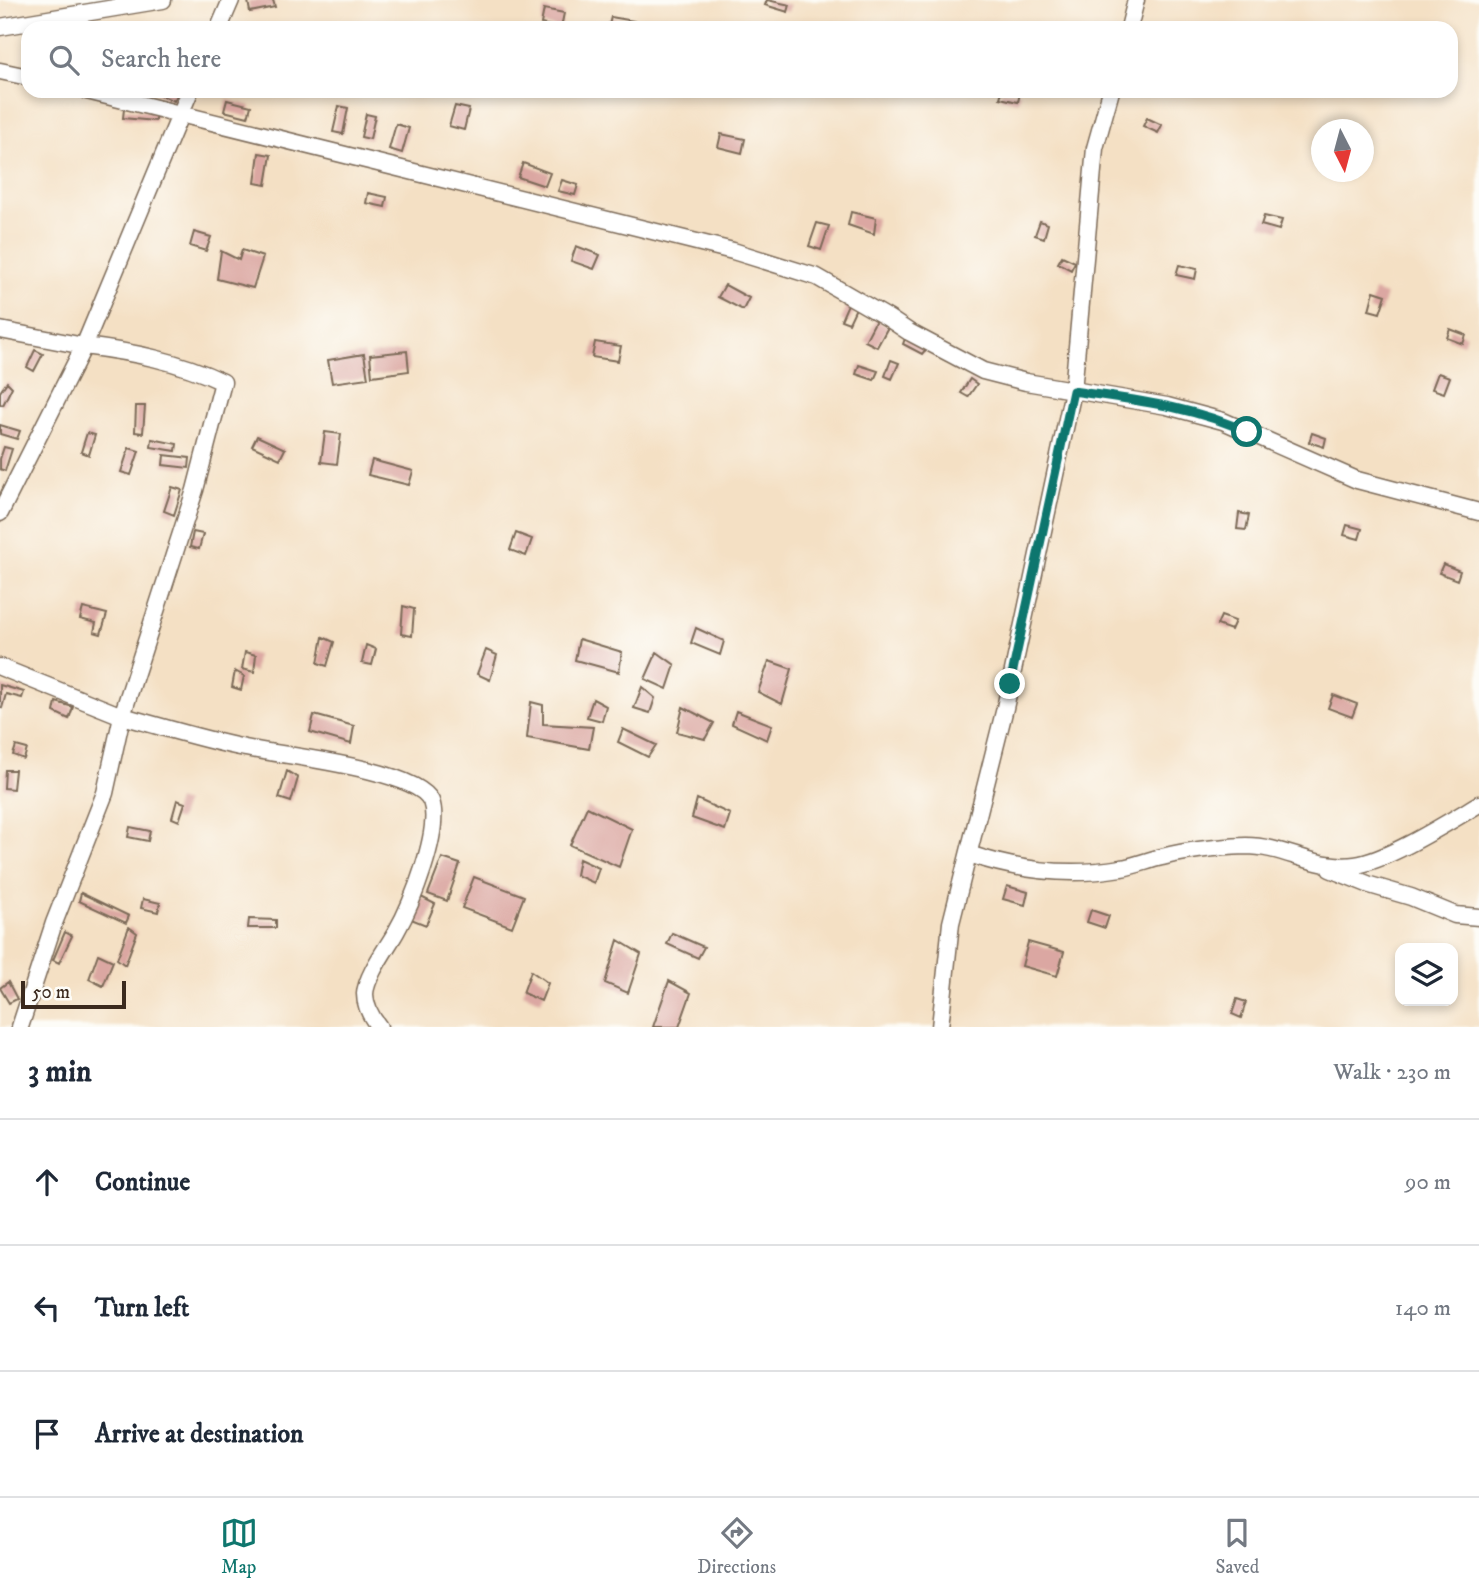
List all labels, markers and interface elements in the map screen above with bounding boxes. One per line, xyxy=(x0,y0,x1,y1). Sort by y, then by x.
search box xyxy=(21,21,1458,98)
icon: search xyxy=(45,41,83,79)
text: Search here xyxy=(101,43,221,76)
north arrow xyxy=(1311,119,1374,182)
route start xyxy=(1231,416,1262,447)
route end xyxy=(994,668,1025,699)
map controls xyxy=(1395,943,1458,1006)
button: layers xyxy=(1395,943,1458,1006)
scale bar xyxy=(21,978,126,1010)
text: 50 m xyxy=(32,981,70,1004)
text: 3 min xyxy=(28,1054,92,1091)
text: Walk · 230 m xyxy=(1333,1058,1451,1087)
icon: ahead xyxy=(28,1163,66,1201)
text: Continue xyxy=(95,1166,190,1199)
text: 90 m xyxy=(1405,1168,1451,1197)
icon: left xyxy=(28,1289,66,1327)
text: Turn left xyxy=(95,1292,189,1325)
text: 140 m xyxy=(1395,1294,1451,1323)
icon: arrive xyxy=(28,1415,66,1453)
text: Arrive at destination xyxy=(95,1418,304,1451)
tab: Map xyxy=(220,1514,258,1579)
tab: Directions xyxy=(697,1514,776,1579)
tab: Saved xyxy=(1216,1514,1259,1579)

